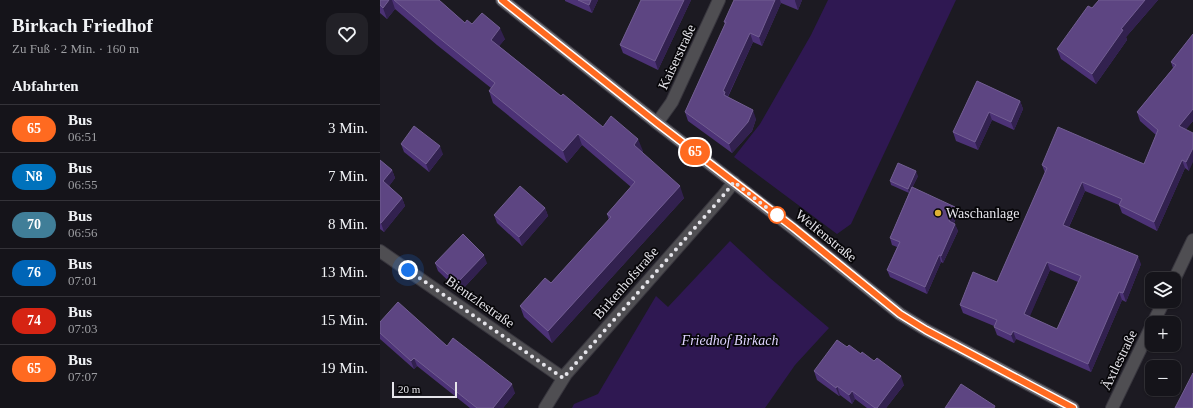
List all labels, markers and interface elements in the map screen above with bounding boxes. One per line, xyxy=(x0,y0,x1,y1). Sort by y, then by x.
button: heart xyxy=(326,13,368,55)
text: Birkach Friedhof xyxy=(12,15,153,36)
street label: Kaiserstraße xyxy=(655,22,699,92)
text: Zu Fuß · 2 Min. · 160 m xyxy=(12,41,139,56)
text: Abfahrten xyxy=(12,78,79,94)
text: Bus xyxy=(68,112,92,128)
text: 3 Min. xyxy=(328,120,368,136)
text: 65 xyxy=(27,121,41,136)
text: 06:51 xyxy=(68,129,98,144)
line badge: 65 xyxy=(677,139,713,165)
text: 65 xyxy=(688,144,702,159)
text: Bus xyxy=(68,160,92,176)
text: 7 Min. xyxy=(328,168,368,184)
text: N8 xyxy=(25,169,43,184)
text: 06:55 xyxy=(68,177,98,192)
unlabelled marker xyxy=(768,206,786,224)
place label: Waschanlage xyxy=(946,206,1020,221)
street label: Welfenstraße xyxy=(793,207,859,265)
text: Bus xyxy=(68,208,92,224)
marker: Waschanlage xyxy=(933,208,943,218)
text: 8 Min. xyxy=(328,216,368,232)
text: 70 xyxy=(27,217,41,232)
text: 06:56 xyxy=(68,225,98,240)
street label: Birkenhofstraße xyxy=(591,244,661,322)
text: Bus xyxy=(68,256,92,272)
your location xyxy=(398,260,418,280)
text: 13 Min. xyxy=(320,264,368,280)
text: 76 xyxy=(27,265,41,280)
map controls xyxy=(1145,272,1181,396)
button: layers xyxy=(1145,272,1181,308)
text: 07:01 xyxy=(68,273,98,288)
street label: Bientzlestraße xyxy=(443,273,517,331)
text: Bus xyxy=(68,304,92,320)
text: 15 Min. xyxy=(320,312,368,328)
text: 74 xyxy=(27,313,41,328)
button: + xyxy=(1145,316,1181,352)
text: 07:03 xyxy=(68,321,98,336)
street label: Äxtlestraße xyxy=(1097,327,1140,392)
park label: Friedhof Birkach xyxy=(681,333,778,348)
text: Bus xyxy=(68,352,92,368)
text: 19 Min. xyxy=(320,360,368,376)
button: − xyxy=(1145,360,1181,396)
text: 65 xyxy=(27,361,41,376)
text: 07:07 xyxy=(68,369,98,384)
scale bar xyxy=(392,380,457,399)
text: 20 m xyxy=(398,383,420,395)

